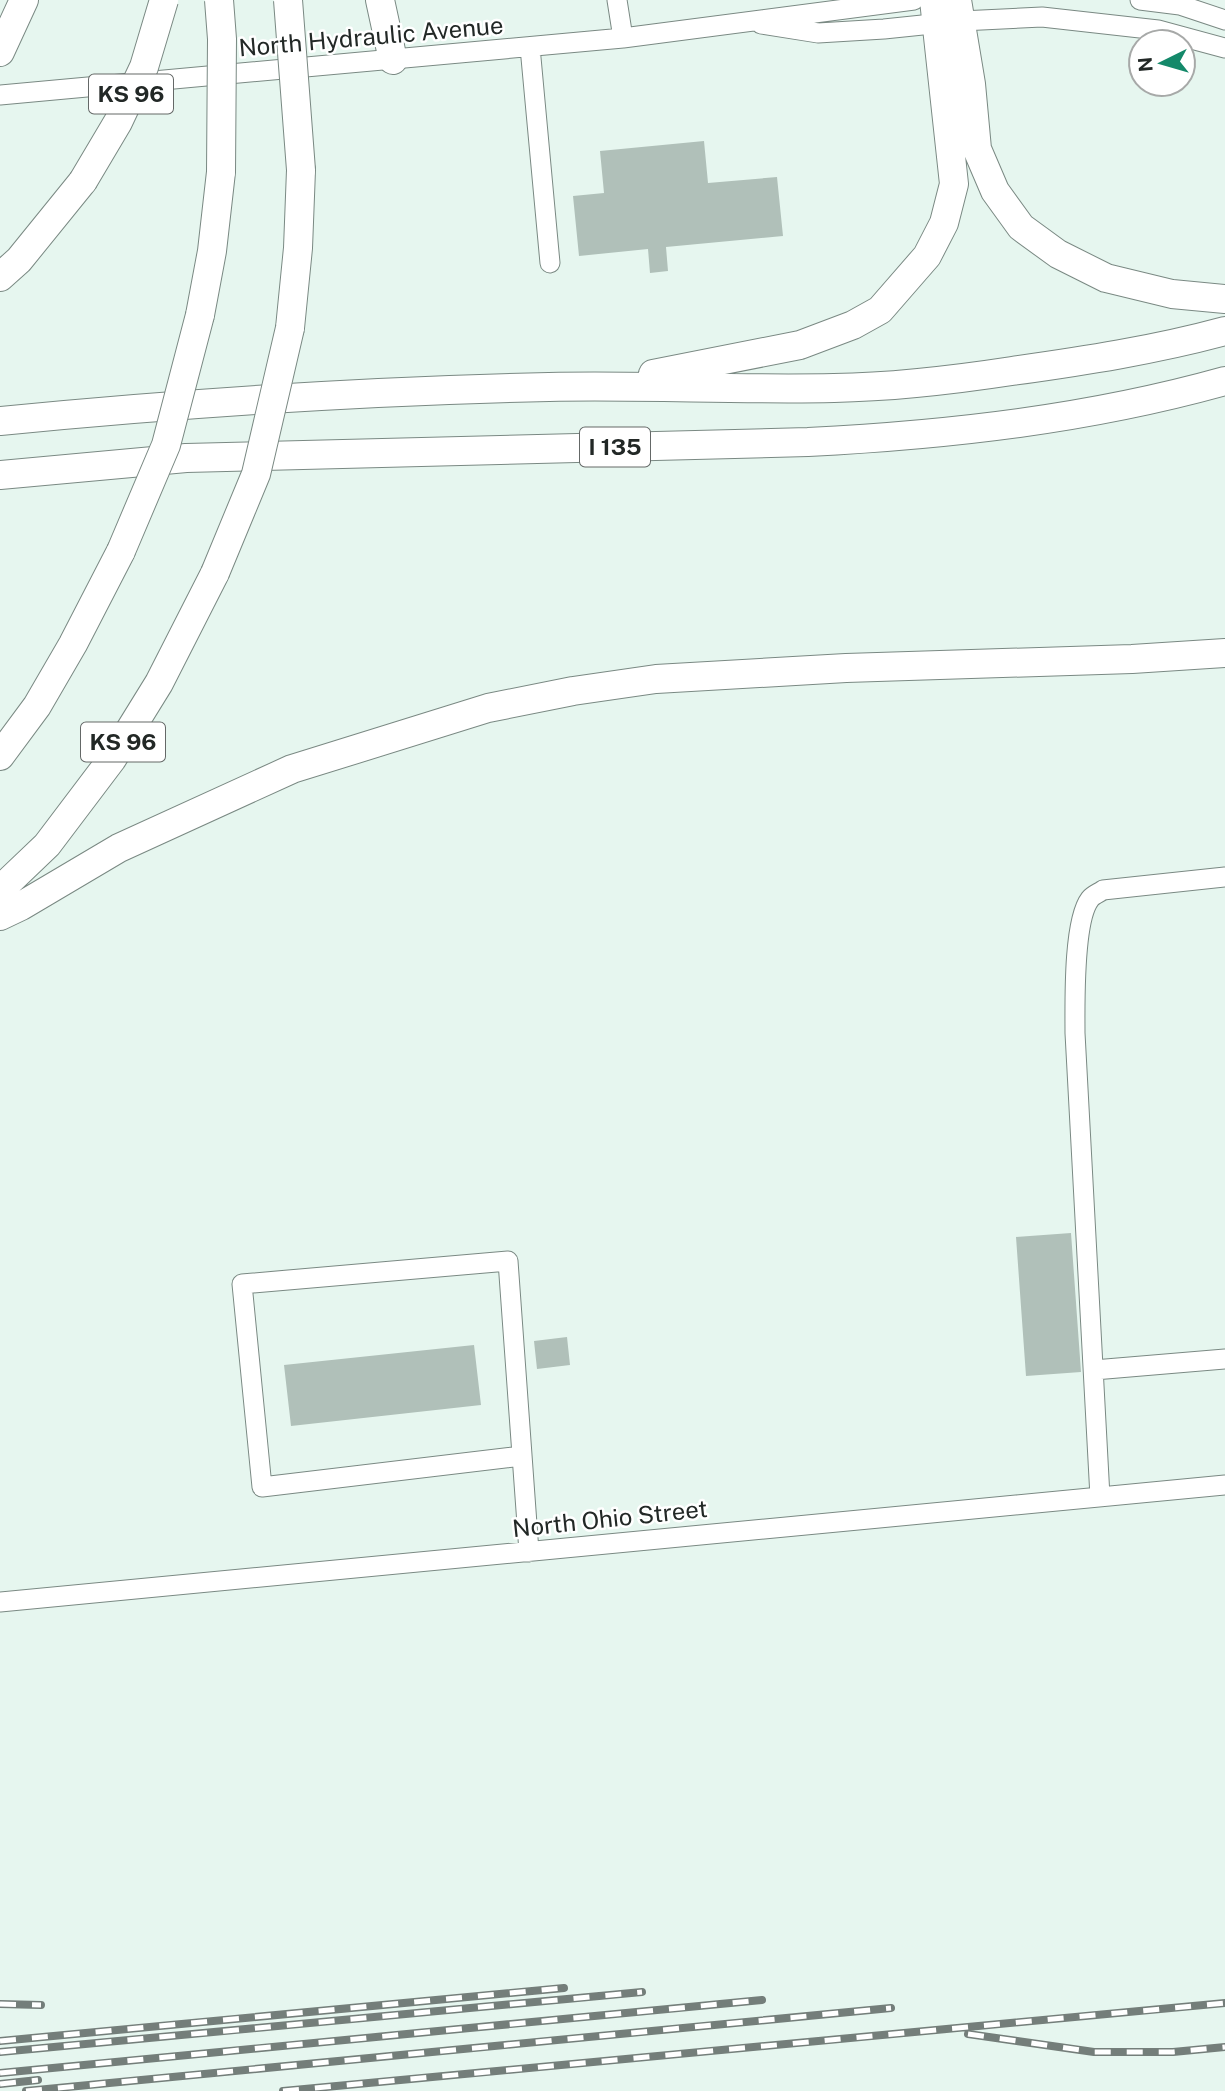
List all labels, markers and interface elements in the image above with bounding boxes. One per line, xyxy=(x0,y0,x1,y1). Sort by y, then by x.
street label: North Hydraulic Avenue xyxy=(237,10,504,62)
north arrow xyxy=(1127,28,1197,98)
text: N xyxy=(1133,56,1157,73)
road number: KS 96 xyxy=(89,74,173,114)
road number: I 135 xyxy=(580,428,650,466)
road number: KS 96 xyxy=(81,722,165,762)
street label: North Ohio Street xyxy=(511,1494,709,1542)

